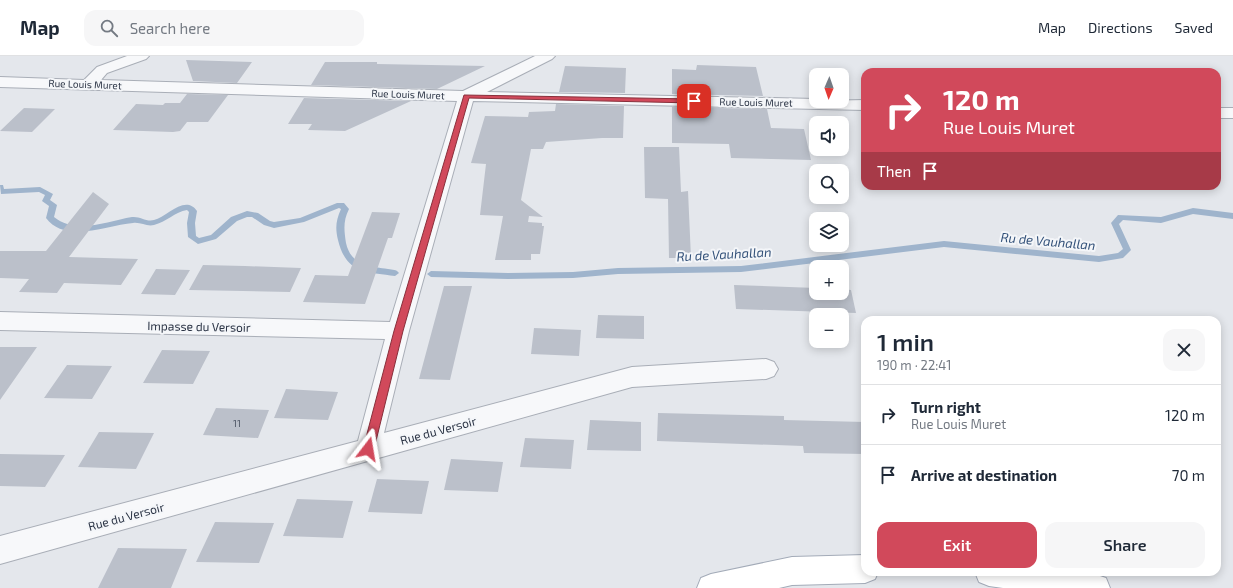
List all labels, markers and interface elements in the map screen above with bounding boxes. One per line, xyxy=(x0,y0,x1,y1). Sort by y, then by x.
search box xyxy=(84,10,364,46)
text: Map xyxy=(20,16,60,39)
icon: search xyxy=(98,17,120,39)
text: Search here xyxy=(130,19,210,37)
text: Map xyxy=(1038,19,1066,36)
text: Directions xyxy=(1088,19,1153,36)
text: Saved xyxy=(1175,19,1213,36)
north arrow xyxy=(809,68,849,108)
map controls xyxy=(809,68,849,348)
street label: Rue Louis Muret xyxy=(48,77,122,91)
text: 120 m xyxy=(943,82,1020,116)
pin xyxy=(677,84,711,118)
icon: right xyxy=(877,84,929,136)
street label: Rue Louis Muret xyxy=(371,87,445,101)
icon: arrive xyxy=(683,90,705,112)
street label: Rue Louis Muret xyxy=(719,95,793,109)
button: sound xyxy=(809,116,849,156)
text: Rue Louis Muret xyxy=(943,116,1075,138)
icon: arrive xyxy=(919,160,941,182)
text: Then xyxy=(877,162,911,180)
button: search xyxy=(809,164,849,204)
button: layers xyxy=(809,212,849,252)
water label: Ru de Vauhallan xyxy=(1000,229,1096,253)
water label: Ru de Vauhallan xyxy=(676,244,772,264)
button: + xyxy=(809,260,849,300)
button: − xyxy=(809,308,849,348)
street label: Impasse du Versoir xyxy=(147,318,251,334)
text: 1 min xyxy=(877,327,934,356)
button: close xyxy=(1163,329,1205,371)
text: 190 m · 22:41 xyxy=(877,357,951,373)
text: Turn right xyxy=(911,398,981,416)
icon: right xyxy=(877,404,899,426)
text: 120 m xyxy=(1165,406,1205,424)
street label: Rue du Versoir xyxy=(398,413,478,447)
text: Rue Louis Muret xyxy=(911,416,1006,432)
house number: 11 xyxy=(233,417,241,429)
position arrow xyxy=(347,428,389,470)
icon: arrive xyxy=(877,464,899,486)
text: Arrive at destination xyxy=(911,466,1057,484)
text: 70 m xyxy=(1172,466,1205,484)
street label: Rue du Versoir xyxy=(86,499,166,533)
button: Exit xyxy=(877,522,1037,568)
button: Share xyxy=(1045,522,1205,568)

